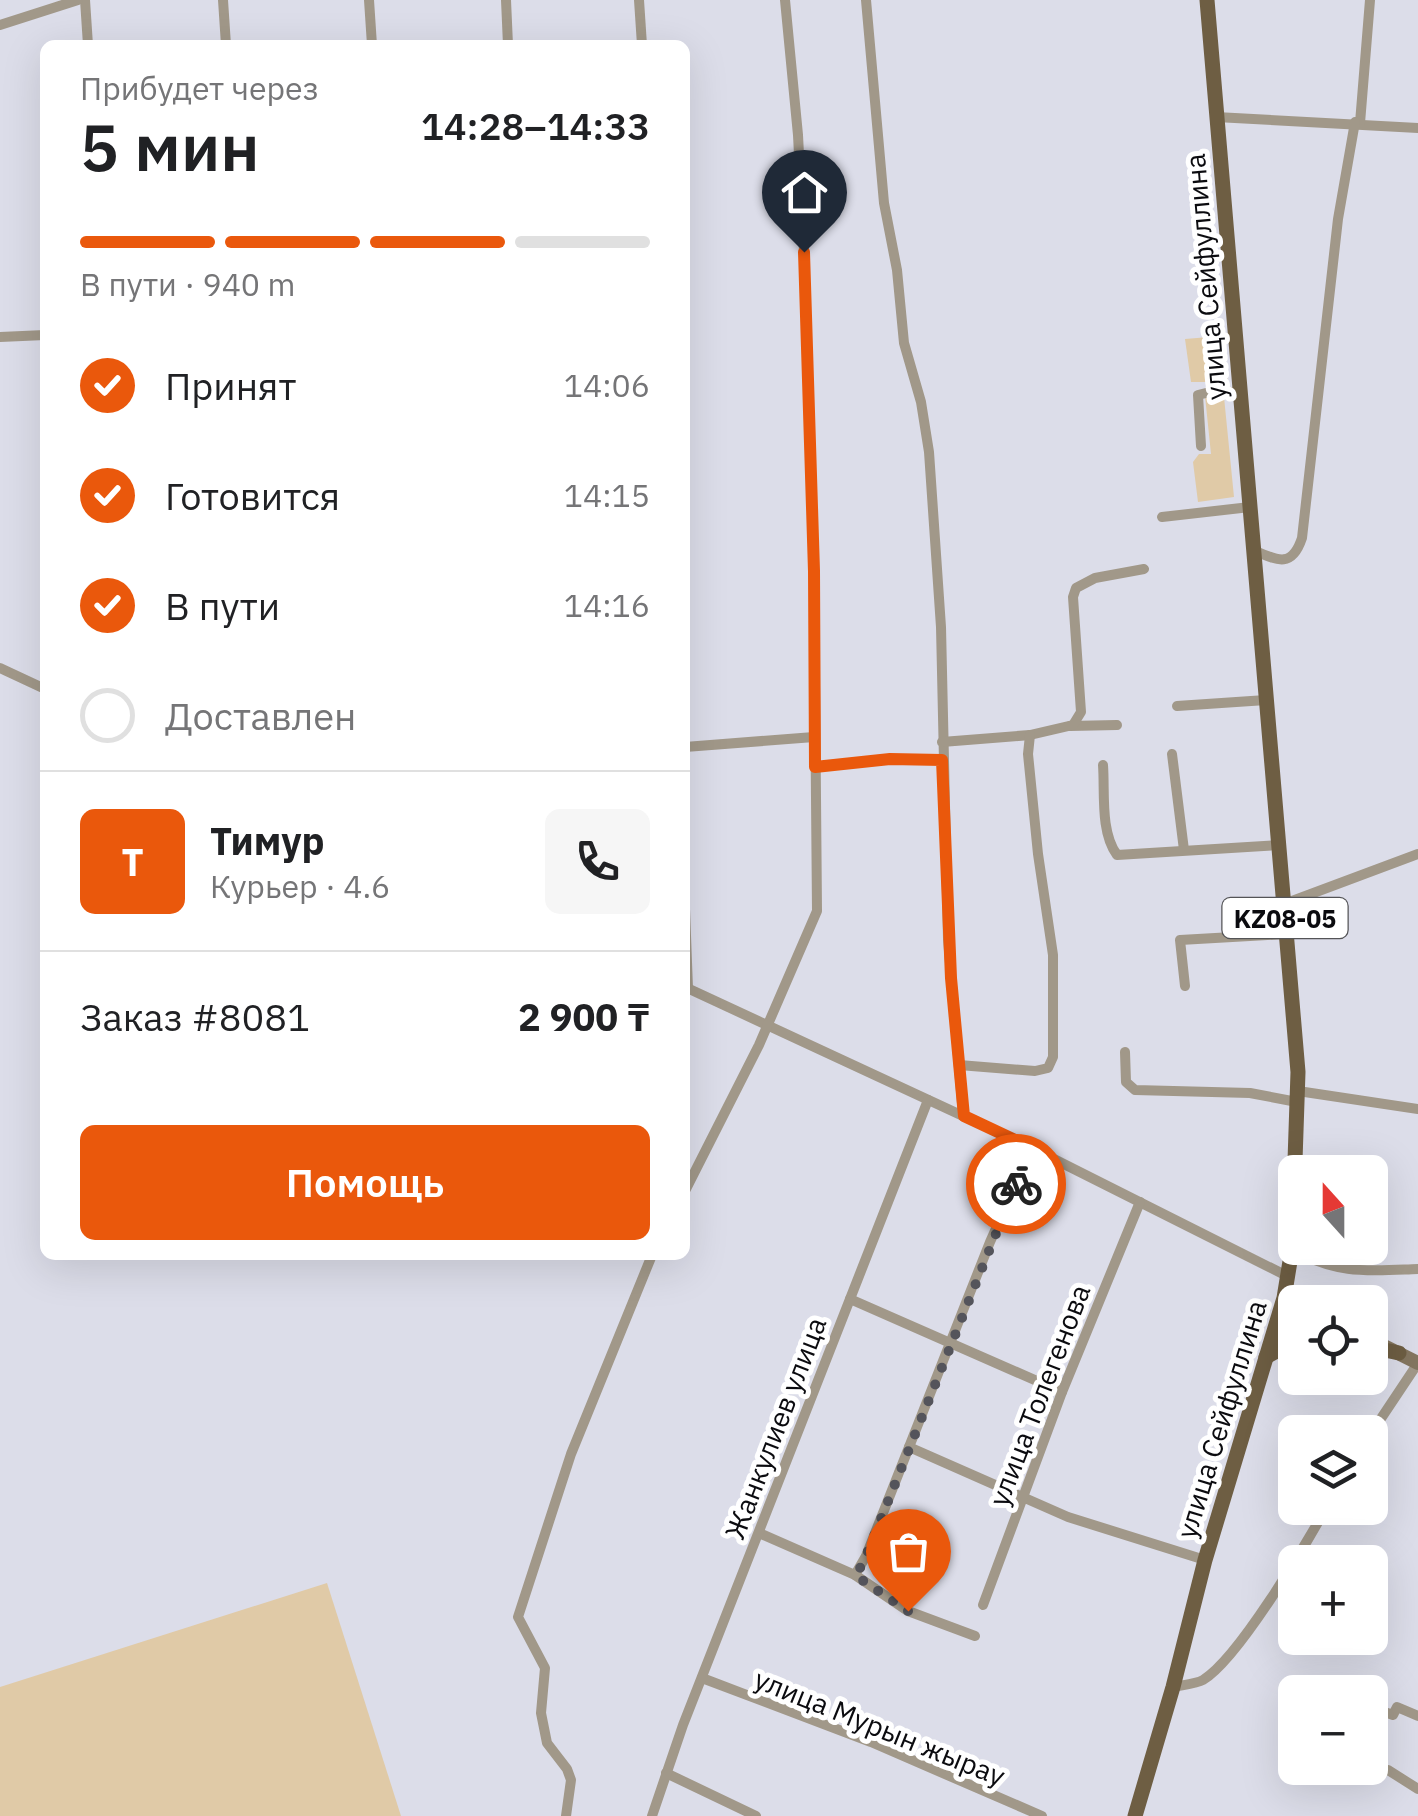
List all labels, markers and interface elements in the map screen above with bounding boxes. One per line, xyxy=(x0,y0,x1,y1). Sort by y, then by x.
text: Прибудет через xyxy=(80,67,319,109)
text: 14:28–14:33 xyxy=(421,101,650,150)
text: 5 мин xyxy=(80,104,260,189)
pin xyxy=(762,150,847,253)
street label: улица Сейфуллина xyxy=(1176,152,1234,402)
icon: home xyxy=(777,165,832,220)
text: В пути · 940 m xyxy=(80,263,296,305)
icon: check xyxy=(80,358,135,413)
text: Принят xyxy=(165,361,296,410)
text: 14:06 xyxy=(564,364,650,406)
icon: check xyxy=(80,468,135,523)
text: Готовится xyxy=(165,471,340,520)
text: 14:15 xyxy=(564,474,650,516)
icon: check xyxy=(80,578,135,633)
text: В пути xyxy=(165,581,280,630)
text: 14:16 xyxy=(564,584,650,626)
text: Доставлен xyxy=(165,691,356,740)
button: phone xyxy=(545,809,650,914)
text: Тимур xyxy=(210,816,325,865)
text: Т xyxy=(121,837,144,886)
text: Курьер · 4.6 xyxy=(210,865,390,907)
road number: KZ08-05 xyxy=(1222,898,1348,938)
text: Заказ #8081 xyxy=(80,992,310,1041)
text: 2 900 ₸ xyxy=(518,992,650,1041)
button: Помощь xyxy=(80,1125,650,1240)
courier xyxy=(966,1134,1066,1234)
north arrow xyxy=(1278,1155,1388,1265)
map controls xyxy=(1278,1155,1388,1785)
icon: bike xyxy=(989,1157,1044,1212)
street label: улица Толегенова xyxy=(980,1279,1098,1511)
button: locate xyxy=(1278,1285,1388,1395)
street label: улица Сейфуллина xyxy=(1167,1295,1275,1543)
street label: Жанкулиев улица xyxy=(716,1312,834,1544)
button: layers xyxy=(1278,1415,1388,1525)
pin xyxy=(866,1509,951,1612)
icon: bag xyxy=(881,1524,936,1579)
button: + xyxy=(1278,1545,1388,1655)
street label: улица Мурын жырау xyxy=(749,1660,1011,1794)
button: − xyxy=(1278,1675,1388,1785)

